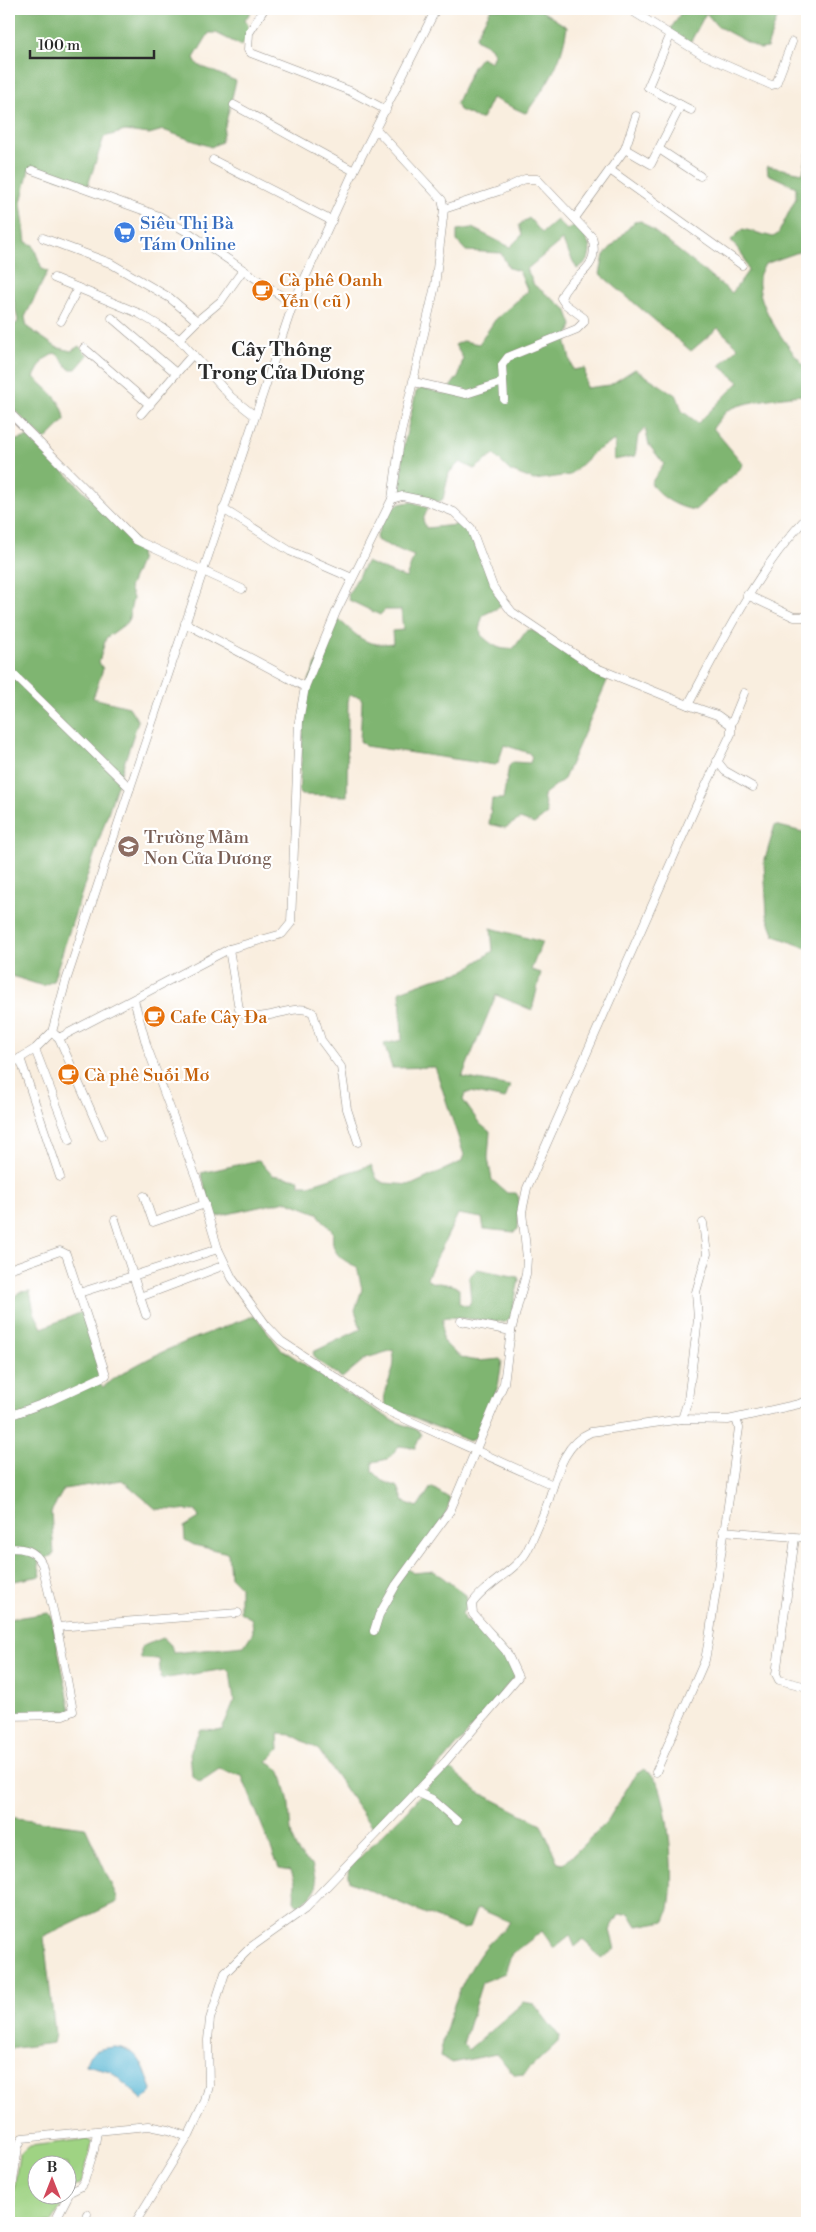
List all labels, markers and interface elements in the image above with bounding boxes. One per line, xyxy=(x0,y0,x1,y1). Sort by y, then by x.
scale bar xyxy=(30,28,154,60)
text: 100 m xyxy=(38,36,80,55)
place label: Siêu Thị Bà Tám Online xyxy=(140,212,236,256)
supermarket icon: Siêu Thị Bà Tám Online xyxy=(112,221,136,245)
place label: Cà phê Oanh Yến ( cũ ) xyxy=(278,269,383,313)
cafe icon: Cà phê Oanh Yến ( cũ ) xyxy=(251,278,275,302)
district label: Cây Thông Trong Cửa Dương xyxy=(198,338,365,386)
place label: Trường Mầm Non Cửa Dương xyxy=(144,826,272,870)
school or university icon: Trường Mầm Non Cửa Dương xyxy=(116,835,140,859)
cafe icon: Cafe Cây Đa xyxy=(142,1005,166,1029)
place label: Cafe Cây Đa xyxy=(170,1006,268,1029)
cafe icon: Cà phê Suối Mơ xyxy=(56,1063,80,1087)
place label: Cà phê Suối Mơ xyxy=(84,1064,210,1087)
north arrow xyxy=(28,2154,78,2204)
text: B xyxy=(47,2159,57,2177)

